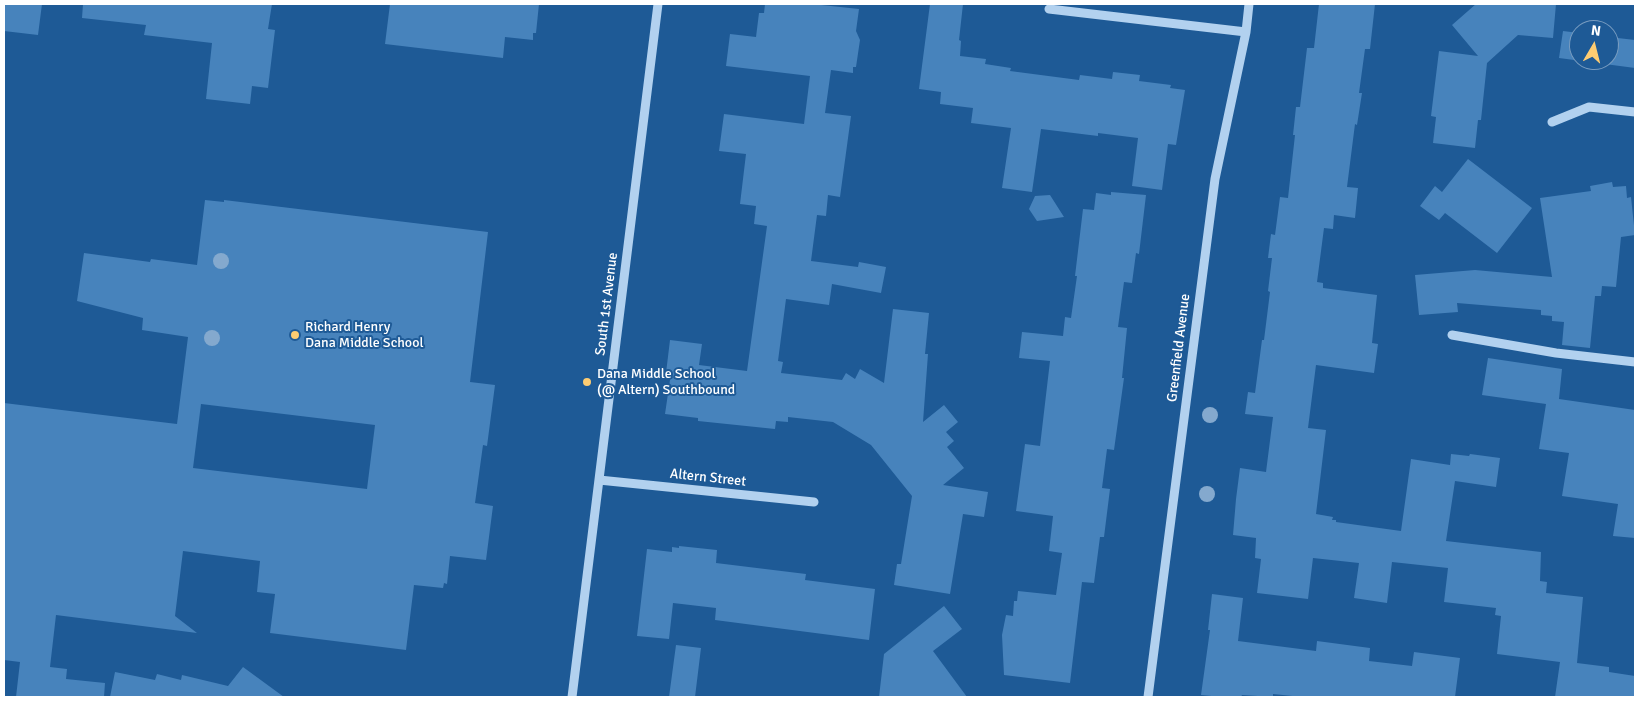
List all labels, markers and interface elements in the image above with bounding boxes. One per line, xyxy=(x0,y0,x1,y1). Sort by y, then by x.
north arrow xyxy=(1569,20,1619,70)
text: N xyxy=(1590,22,1602,40)
street label: South 1st Avenue xyxy=(592,251,622,357)
street label: Greenfield Avenue xyxy=(1164,293,1194,403)
place label: Richard Henry Dana Middle School xyxy=(305,319,424,352)
marker: Richard Henry Dana Middle School xyxy=(289,329,301,341)
place label: Dana Middle School (@ Altern) Southbound xyxy=(597,366,735,398)
marker: Dana Middle School (@ Altern) Southbound xyxy=(581,376,593,388)
street label: Altern Street xyxy=(669,466,747,490)

